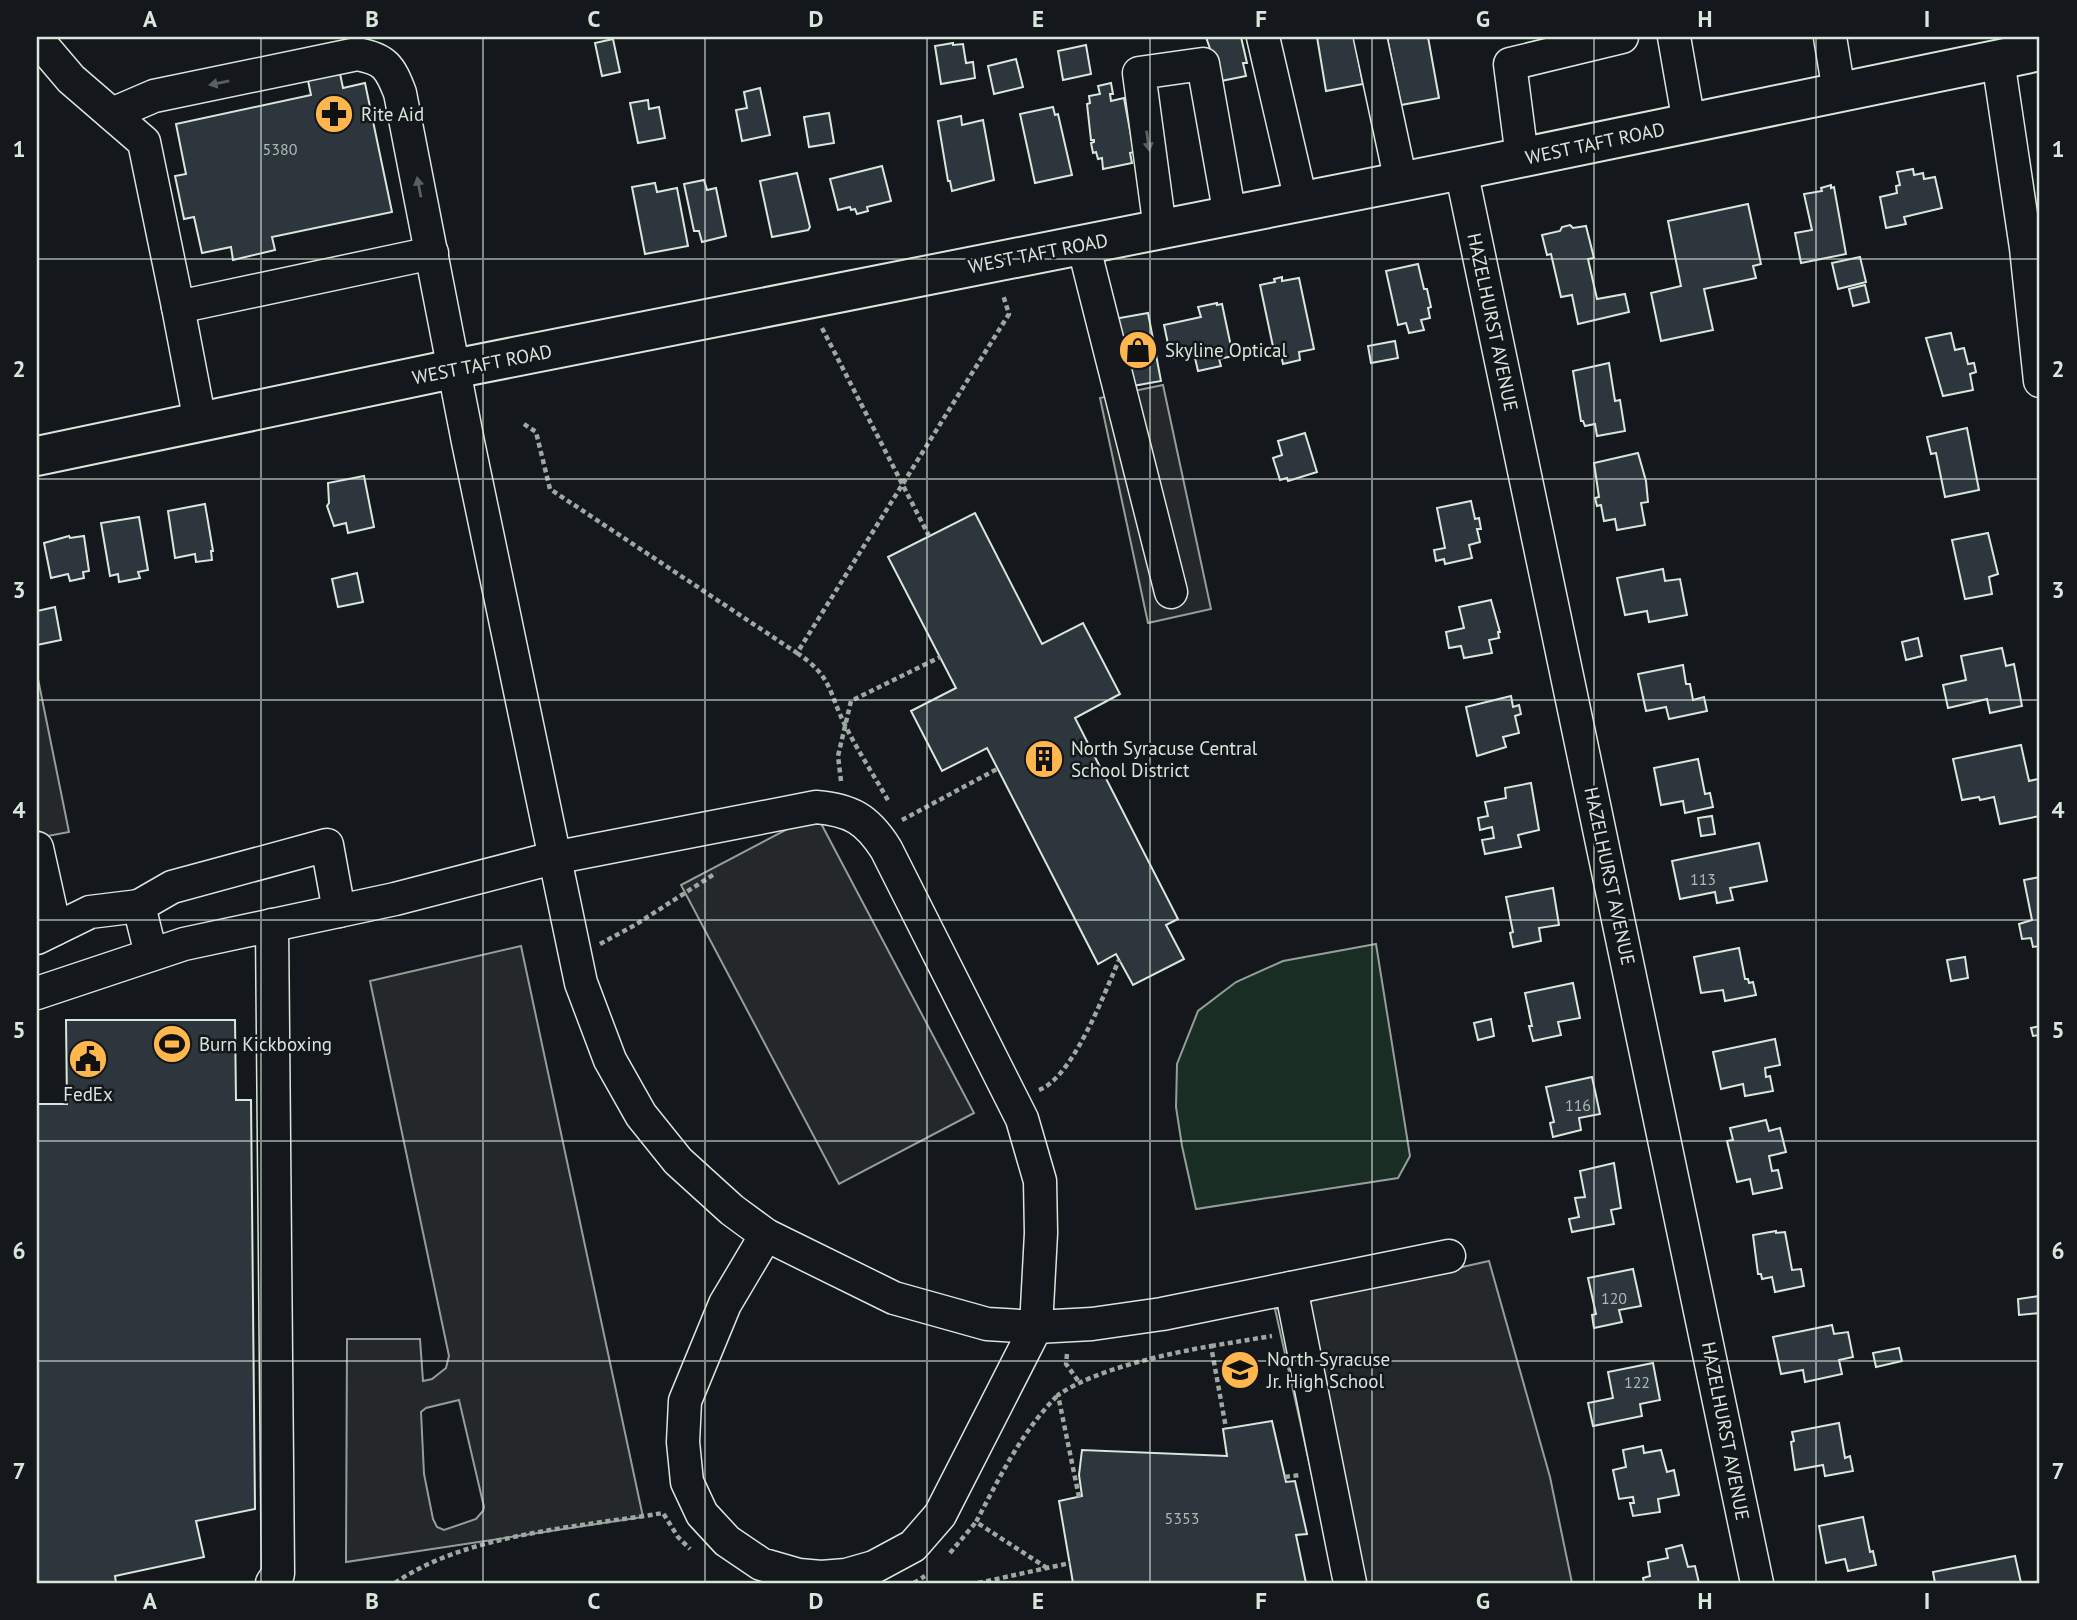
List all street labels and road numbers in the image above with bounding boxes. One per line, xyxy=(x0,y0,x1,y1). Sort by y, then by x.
street label: WEST TAFT ROAD xyxy=(1523,117,1667,169)
street label: WEST TAFT ROAD xyxy=(966,228,1110,278)
street label: HAZELHURST AVENUE xyxy=(1462,231,1524,413)
street label: WEST TAFT ROAD xyxy=(410,339,554,389)
street label: HAZELHURST AVENUE xyxy=(1579,785,1641,967)
street label: HAZELHURST AVENUE xyxy=(1697,1340,1755,1522)

